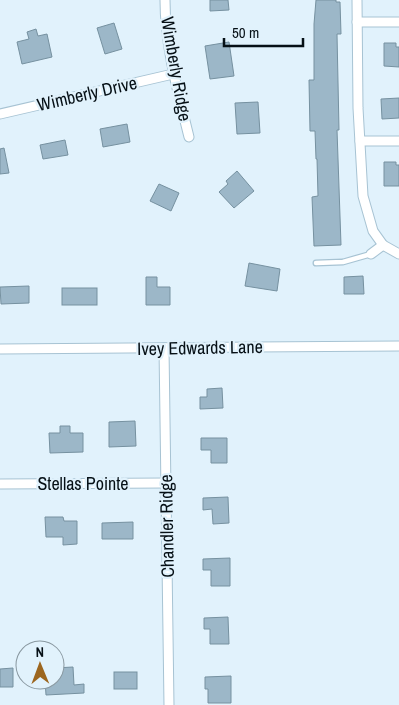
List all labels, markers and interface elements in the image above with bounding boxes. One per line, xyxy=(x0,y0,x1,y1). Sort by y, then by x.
street label: Wimberly Ridge xyxy=(155,15,198,123)
scale bar xyxy=(224,15,303,47)
text: 50 m xyxy=(232,22,259,43)
street label: Wimberly Drive xyxy=(35,70,139,117)
street label: Ivey Edwards Lane xyxy=(137,334,263,361)
street label: Stellas Pointe xyxy=(37,471,129,496)
street label: Chandler Ridge xyxy=(153,474,180,578)
north arrow xyxy=(15,640,65,690)
text: N xyxy=(35,643,44,661)

